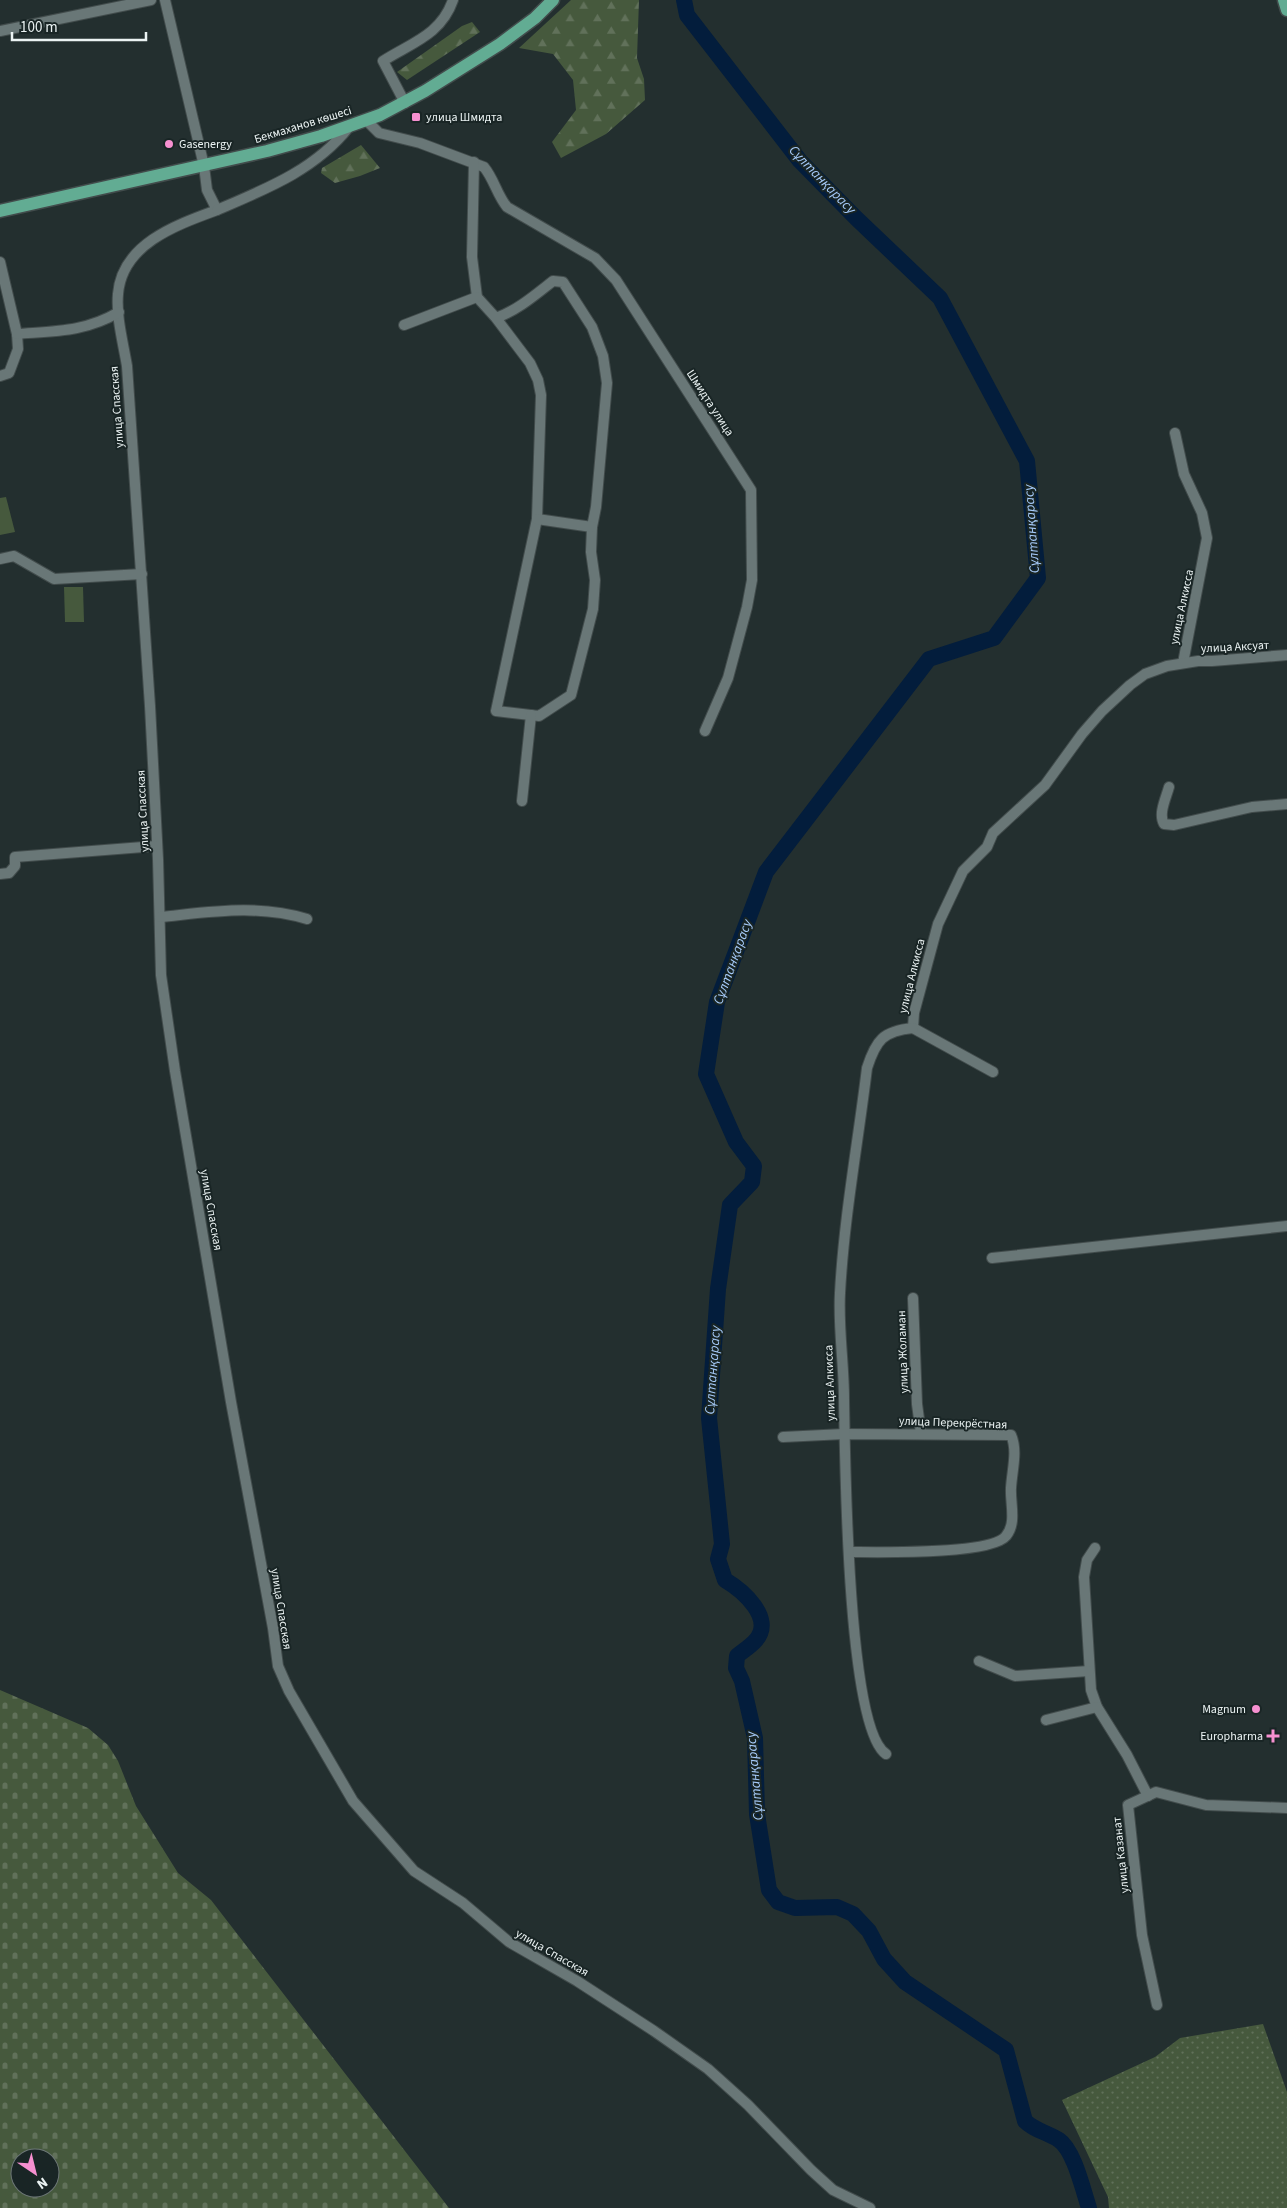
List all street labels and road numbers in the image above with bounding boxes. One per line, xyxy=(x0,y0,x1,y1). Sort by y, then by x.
street label: Бекмаханов көшесі xyxy=(252,102,354,148)
street label: улица Спасская xyxy=(106,365,128,449)
street label: Шмидта улица xyxy=(682,366,738,440)
street label: улица Алкисса xyxy=(1166,568,1198,646)
street label: улица Аксуат xyxy=(1200,637,1270,657)
street label: улица Спасская xyxy=(132,770,154,852)
street label: улица Алкисса xyxy=(895,937,929,1015)
street label: улица Спасская xyxy=(195,1168,227,1252)
street label: улица Жоламан xyxy=(893,1310,913,1394)
street label: улица Алкисса xyxy=(820,1345,840,1421)
street label: улица Перекрёстная xyxy=(898,1413,1008,1433)
street label: улица Спасская xyxy=(266,1567,296,1651)
street label: улица Казанат xyxy=(1108,1816,1133,1894)
street label: улица Спасская xyxy=(512,1925,592,1981)

